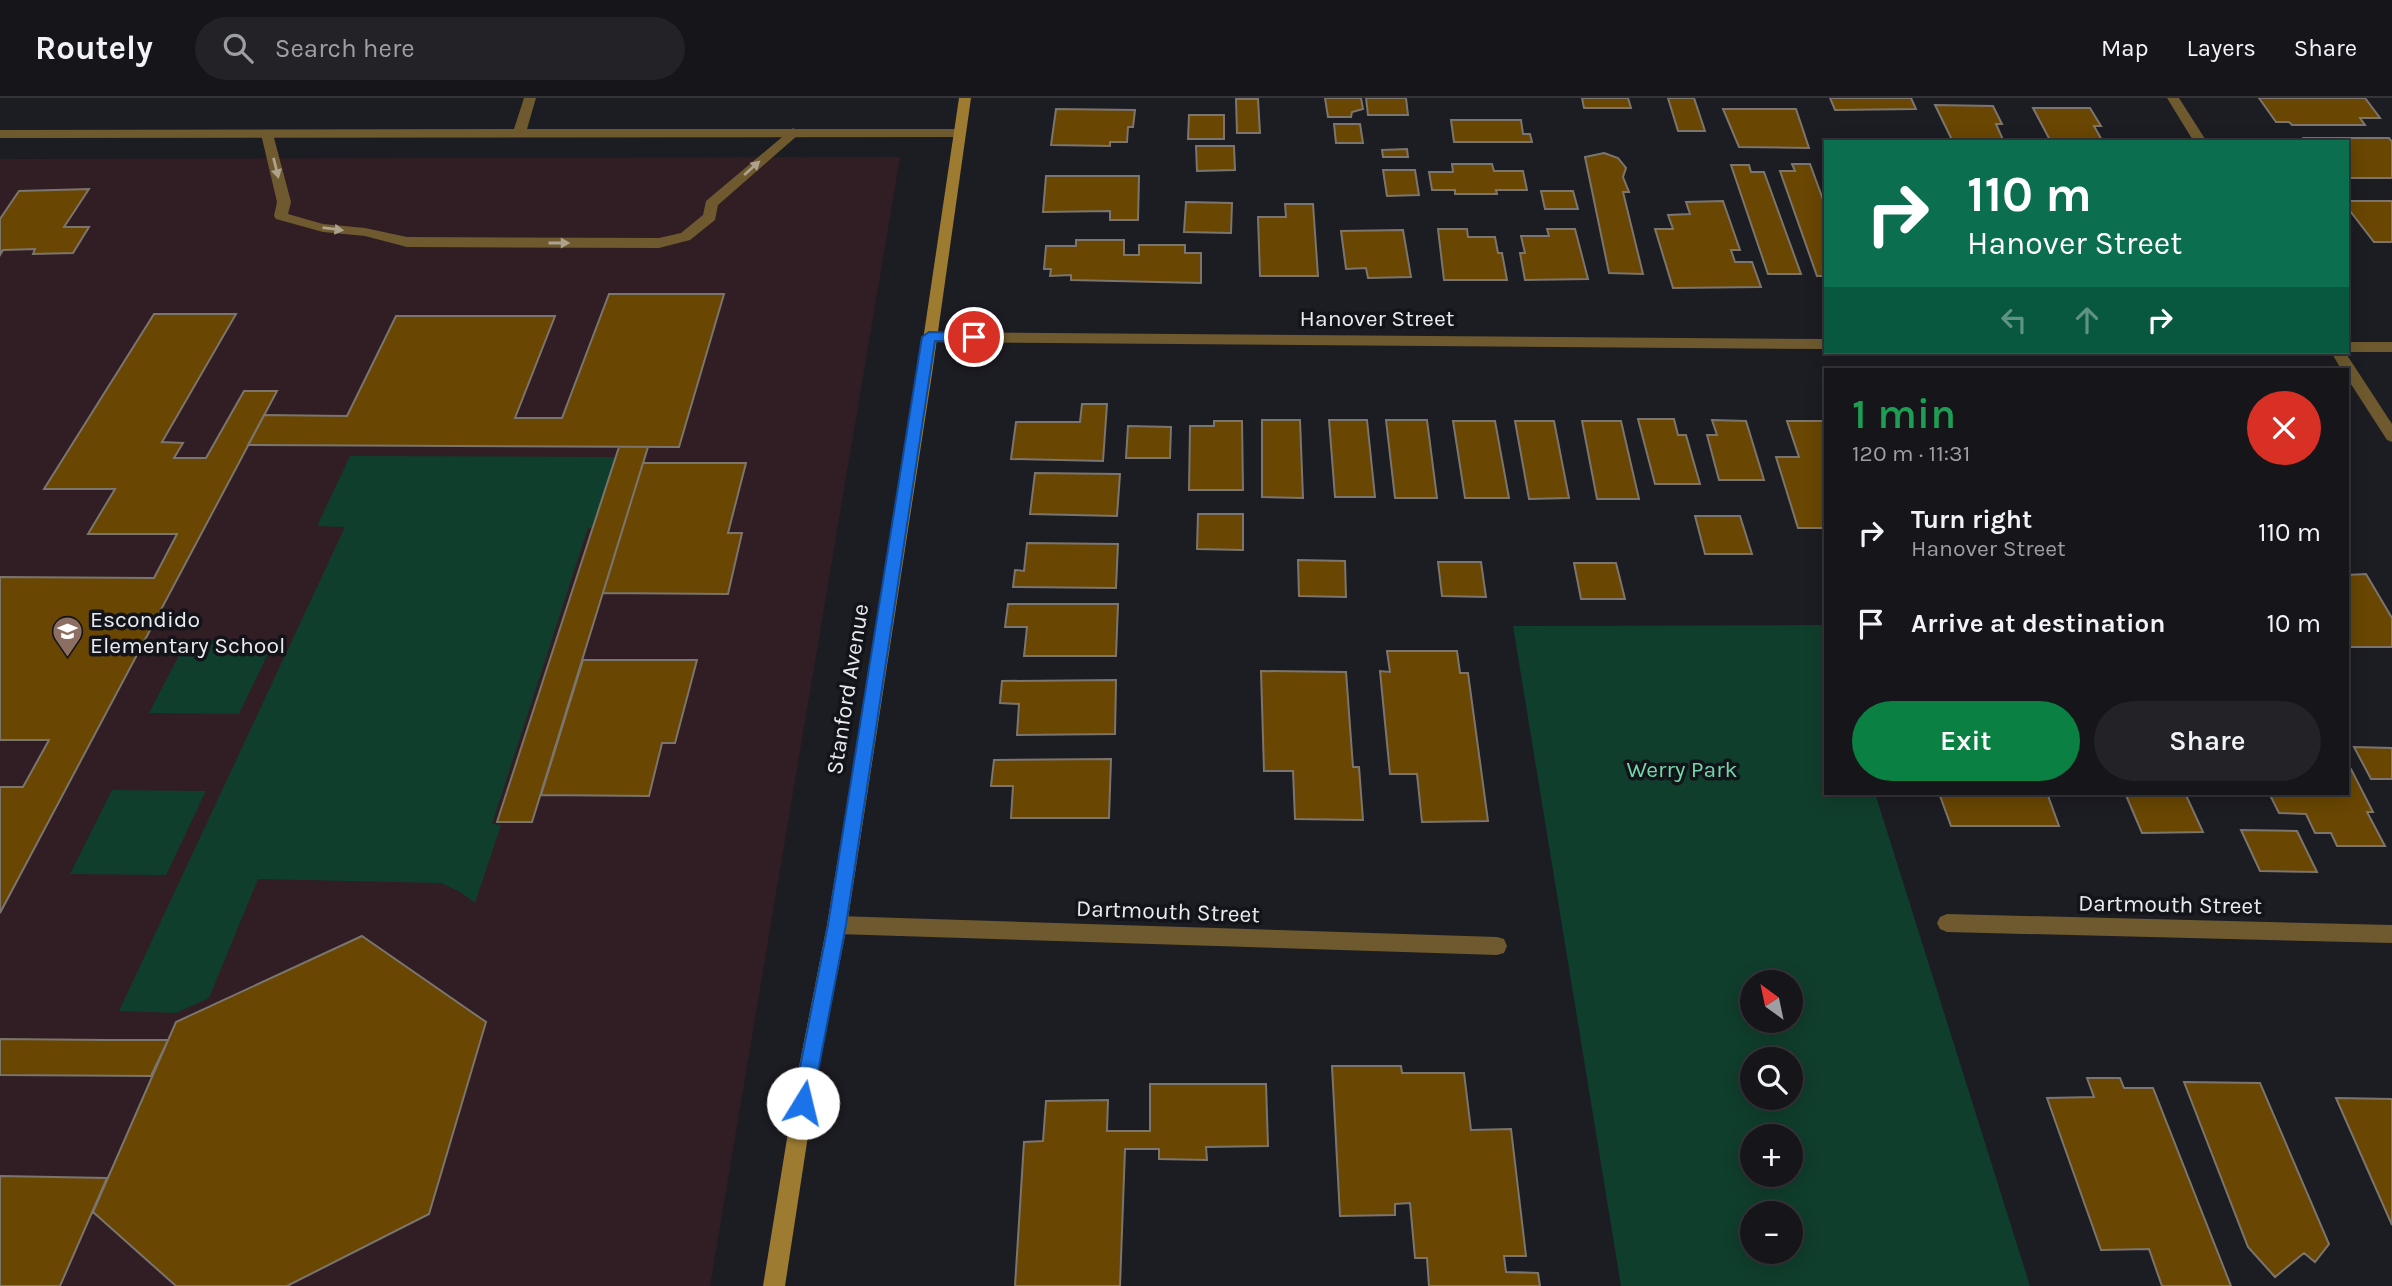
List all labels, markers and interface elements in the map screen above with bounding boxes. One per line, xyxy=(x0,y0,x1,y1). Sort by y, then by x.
search box xyxy=(195,17,685,80)
text: Routely xyxy=(35,29,153,67)
icon: search xyxy=(219,29,257,67)
text: Search here xyxy=(275,33,415,64)
text: Map xyxy=(2101,34,2149,62)
text: Layers xyxy=(2187,34,2256,62)
text: Share xyxy=(2294,34,2357,62)
one-way arrow xyxy=(271,157,282,179)
one-way arrow xyxy=(743,160,761,176)
text: 110 m xyxy=(1967,166,2092,223)
icon: right xyxy=(1852,168,1943,259)
one-way arrow xyxy=(322,223,344,234)
text: Hanover Street xyxy=(1967,225,2182,262)
one-way arrow xyxy=(549,237,571,249)
icon: left xyxy=(1995,301,2033,339)
icon: ahead xyxy=(2068,301,2106,339)
icon: right xyxy=(2141,301,2179,339)
street label: Hanover Street xyxy=(1300,305,1455,332)
pin xyxy=(944,307,1004,367)
icon: arrive xyxy=(955,318,993,356)
text: 1 min xyxy=(1852,389,1956,439)
button: close xyxy=(2247,391,2321,465)
text: 120 m · 11:31 xyxy=(1852,440,1970,467)
text: Turn right xyxy=(1911,504,2032,535)
icon: right xyxy=(1852,514,1890,552)
text: 110 m xyxy=(2258,517,2321,548)
text: Hanover Street xyxy=(1911,535,2066,562)
street label: Stanford Avenue xyxy=(821,602,874,776)
icon: arrive xyxy=(1852,605,1890,643)
place label: Escondido Elementary School xyxy=(90,606,285,659)
text: Arrive at destination xyxy=(1911,608,2165,639)
text: 10 m xyxy=(2266,608,2321,639)
school or university icon: Escondido Elementary School xyxy=(50,615,84,659)
button: Exit xyxy=(1852,701,2080,781)
button: Share xyxy=(2094,701,2321,781)
park label: Werry Park xyxy=(1626,756,1738,783)
street label: Dartmouth Street xyxy=(2078,889,2263,920)
street label: Dartmouth Street xyxy=(1076,895,1261,928)
north arrow xyxy=(1740,970,1802,1032)
map controls xyxy=(1740,970,1803,1264)
button: search xyxy=(1740,1047,1803,1110)
position arrow xyxy=(766,1066,840,1140)
button: + xyxy=(1740,1124,1803,1187)
button: − xyxy=(1740,1201,1803,1264)

